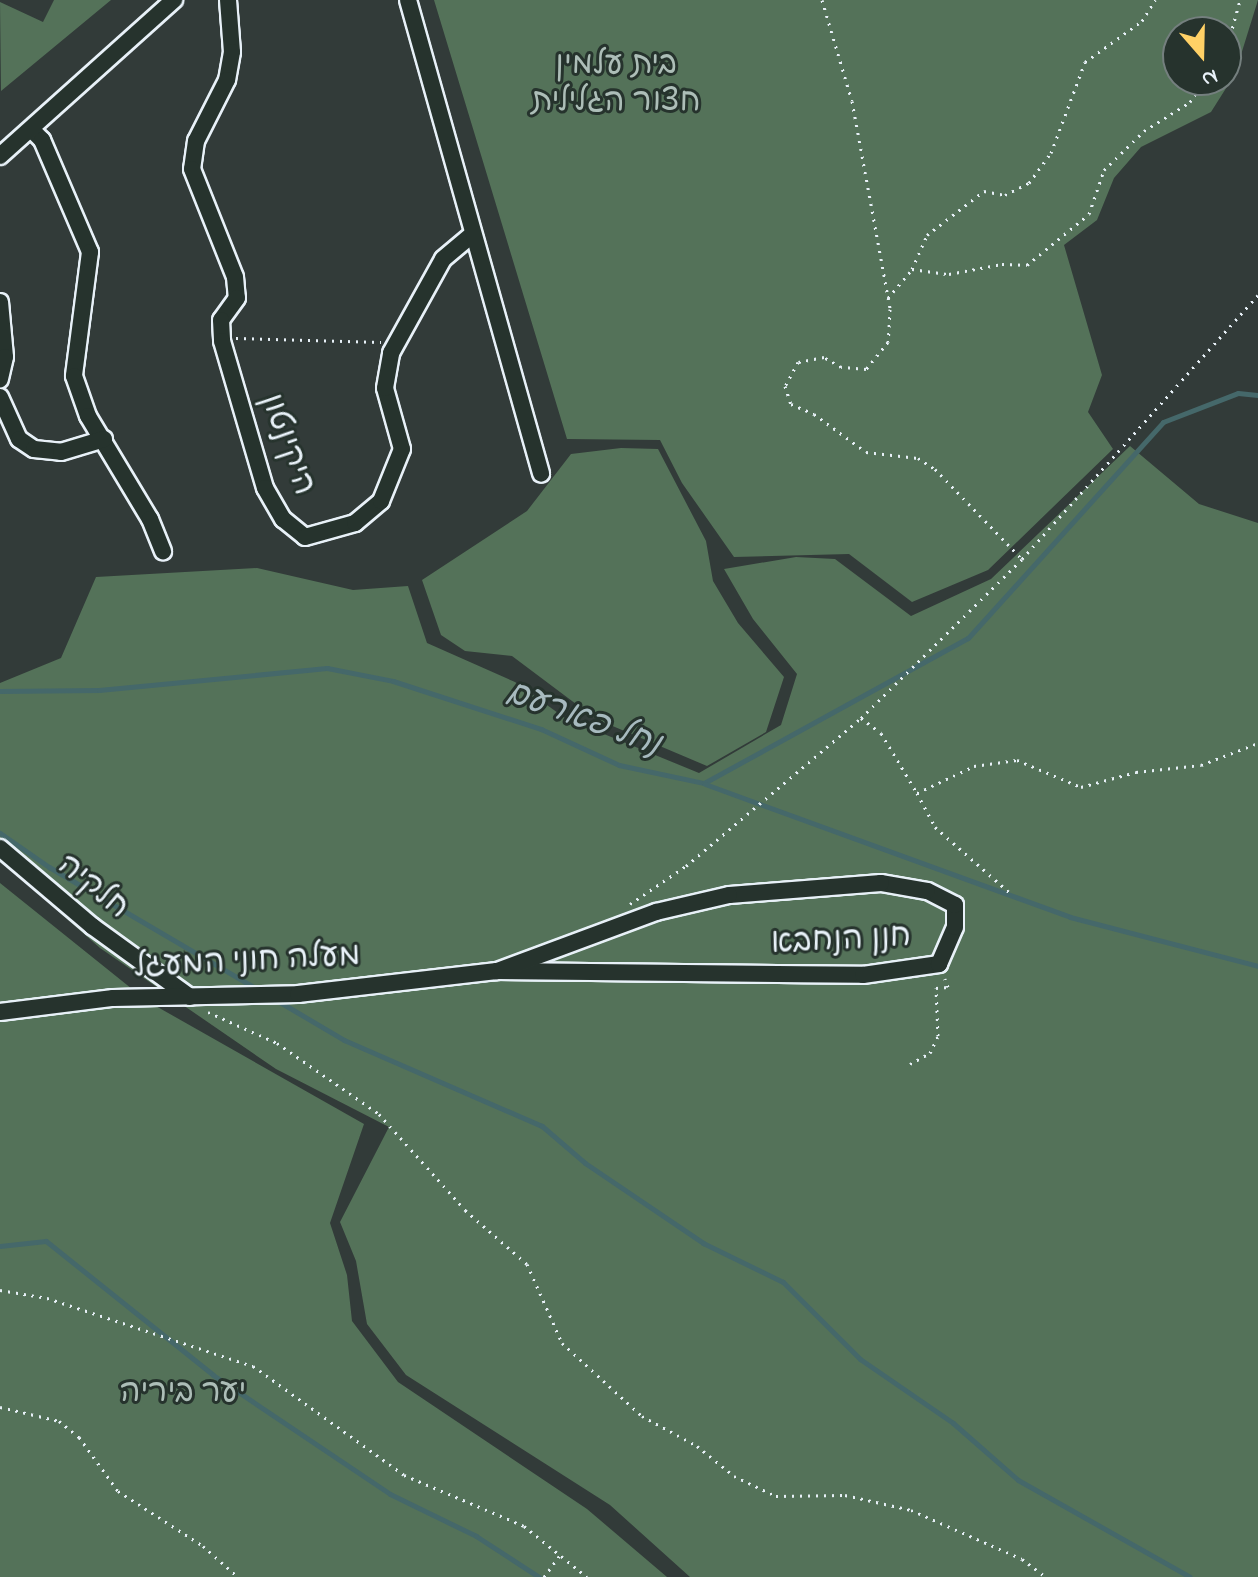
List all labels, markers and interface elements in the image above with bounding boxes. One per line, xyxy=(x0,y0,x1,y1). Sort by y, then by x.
north arrow xyxy=(1162,16,1242,96)
park label: בית עלמין חצור הגלילית xyxy=(531,48,701,123)
text: N xyxy=(1197,59,1222,94)
street label: היקינטון xyxy=(250,389,322,501)
water label: נחל פארעם xyxy=(500,673,666,767)
street label: חלקיה xyxy=(48,847,136,929)
street label: חנן הנחבא xyxy=(770,919,912,965)
street label: מעלה חוני המעגל xyxy=(133,938,361,988)
park label: יער ביריה xyxy=(120,1375,246,1413)

